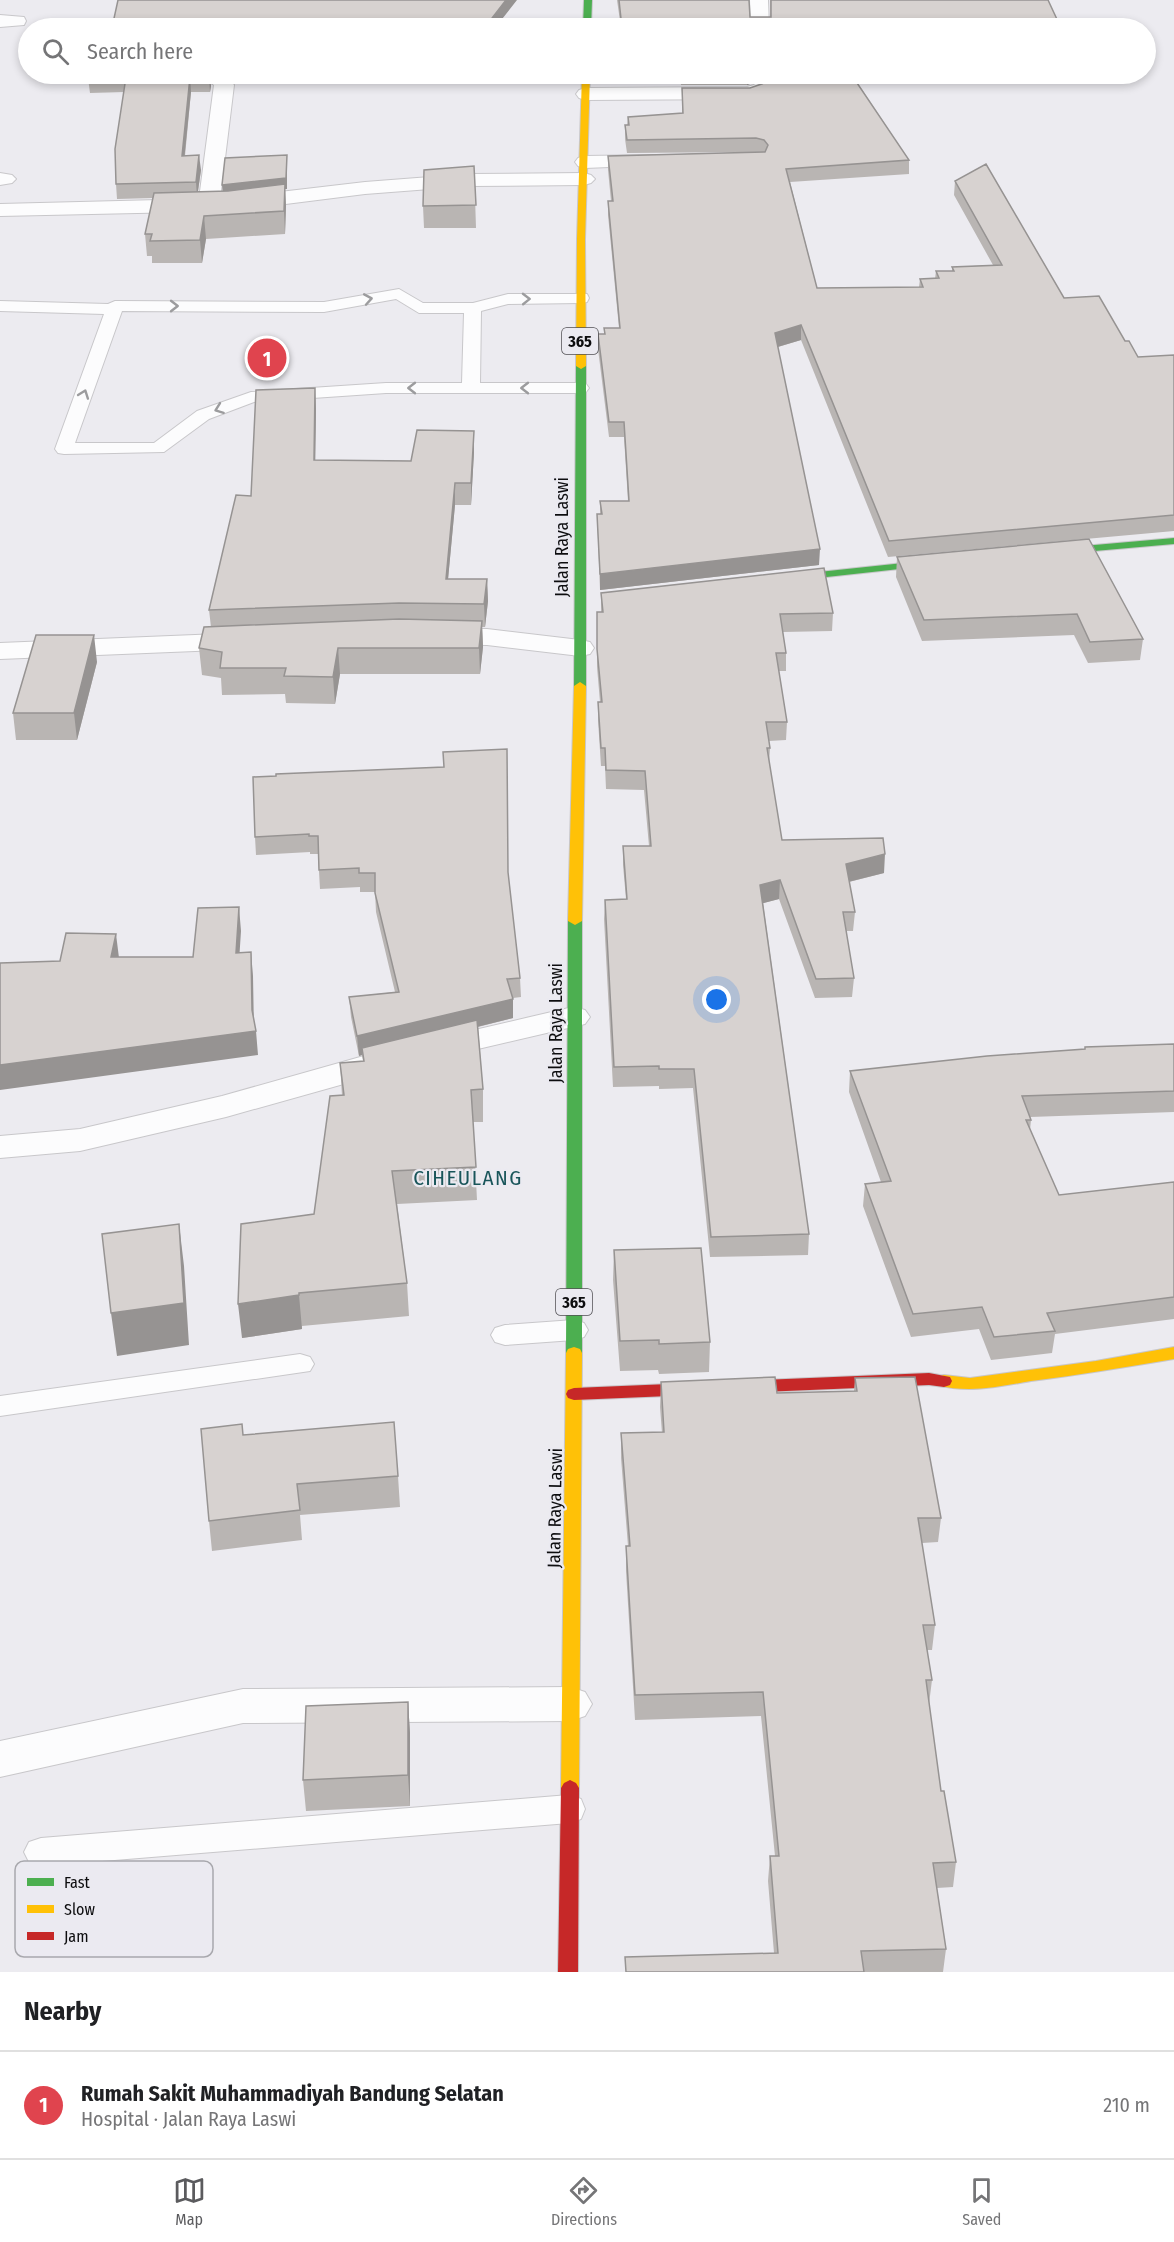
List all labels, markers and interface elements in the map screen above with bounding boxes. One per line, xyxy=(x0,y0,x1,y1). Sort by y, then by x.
search box xyxy=(18,18,1156,84)
icon: search xyxy=(39,35,72,68)
text: Search here xyxy=(87,38,193,65)
one-way arrow xyxy=(363,293,373,306)
one-way arrow xyxy=(522,293,531,305)
one-way arrow xyxy=(169,300,178,312)
road number: 365 xyxy=(562,328,598,354)
pin: 1 xyxy=(248,336,286,380)
one-way arrow xyxy=(408,382,417,394)
one-way arrow xyxy=(521,382,530,394)
one-way arrow xyxy=(76,389,89,400)
one-way arrow xyxy=(215,401,225,414)
street label: Jalan Raya Laswi xyxy=(551,477,573,597)
street label: Jalan Raya Laswi xyxy=(545,963,567,1083)
your location xyxy=(702,985,731,1014)
district label: CIHEULANG xyxy=(413,1165,523,1191)
road number: 365 xyxy=(556,1289,592,1315)
street label: Jalan Raya Laswi xyxy=(543,1448,567,1568)
legend xyxy=(15,1861,213,1957)
text: Fast xyxy=(64,1873,91,1892)
text: Slow xyxy=(64,1900,95,1919)
text: Jam xyxy=(64,1927,89,1946)
text: Nearby xyxy=(24,1996,101,2027)
text: Rumah Sakit Muhammadiyah Bandung Selatan xyxy=(81,2080,504,2107)
text: 1 xyxy=(39,2093,48,2117)
text: 210 m xyxy=(1103,2093,1150,2117)
text: Hospital · Jalan Raya Laswi xyxy=(81,2107,296,2131)
tab: Map xyxy=(173,2174,206,2229)
tab: Directions xyxy=(551,2174,617,2229)
tab: Saved xyxy=(962,2174,1001,2229)

